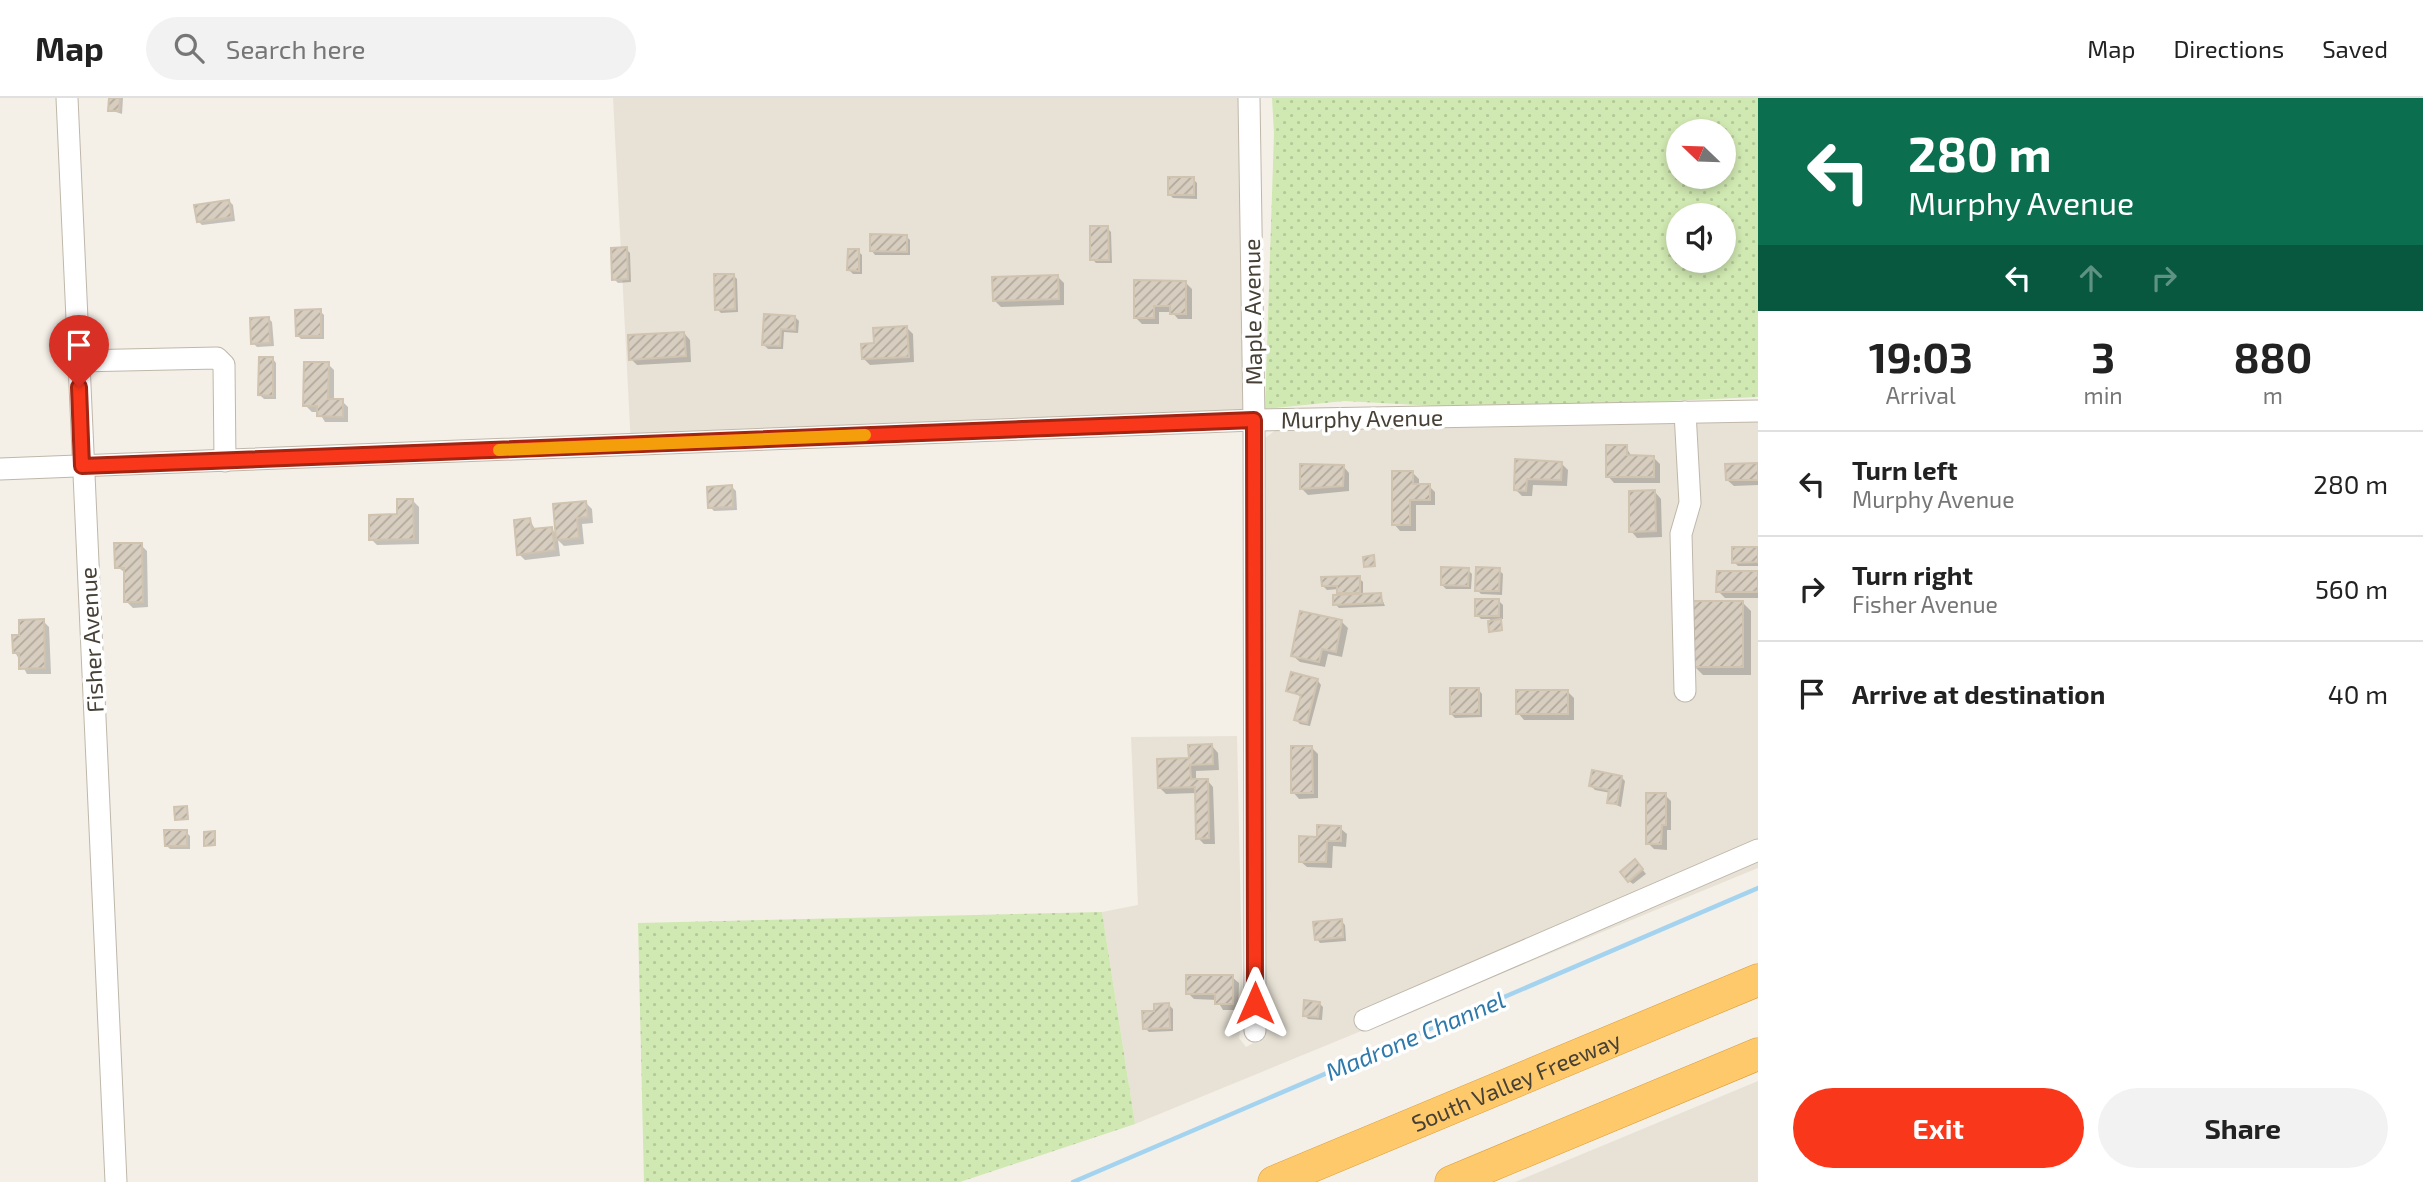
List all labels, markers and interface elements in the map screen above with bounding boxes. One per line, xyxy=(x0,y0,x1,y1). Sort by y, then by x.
search box xyxy=(146,17,636,80)
text: Map xyxy=(35,28,104,68)
icon: search xyxy=(170,29,208,67)
text: Search here xyxy=(226,33,365,64)
text: Map xyxy=(2087,34,2135,63)
text: Directions xyxy=(2173,34,2284,63)
text: Saved xyxy=(2322,34,2388,63)
north arrow xyxy=(1666,119,1736,189)
map controls xyxy=(1666,119,1736,273)
text: 280 m xyxy=(1908,123,2052,182)
icon: left xyxy=(1793,126,1884,217)
text: Murphy Avenue xyxy=(1908,183,2134,221)
button: sound xyxy=(1666,203,1736,273)
street label: Maple Avenue xyxy=(1237,238,1267,386)
icon: left xyxy=(1999,259,2037,297)
icon: ahead xyxy=(2072,259,2110,297)
icon: right xyxy=(2145,259,2183,297)
pin xyxy=(49,315,109,387)
icon: arrive xyxy=(60,326,98,364)
text: 19:03 xyxy=(1869,331,1973,381)
text: 3 xyxy=(2091,331,2115,381)
text: 880 xyxy=(2233,331,2312,381)
text: Arrival xyxy=(1886,381,1956,409)
text: min xyxy=(2083,381,2123,409)
text: m xyxy=(2263,381,2283,409)
street label: Murphy Avenue xyxy=(1281,403,1443,433)
text: Turn left xyxy=(1852,454,1958,485)
icon: left xyxy=(1793,465,1831,503)
text: 280 m xyxy=(2313,468,2388,499)
text: Murphy Avenue xyxy=(1852,485,2015,513)
text: Turn right xyxy=(1852,559,1973,590)
street label: Fisher Avenue xyxy=(73,566,109,714)
icon: right xyxy=(1793,570,1831,608)
text: 560 m xyxy=(2315,573,2388,604)
text: Fisher Avenue xyxy=(1852,590,1998,618)
icon: arrive xyxy=(1793,675,1831,713)
text: Arrive at destination xyxy=(1852,678,2105,709)
text: 40 m xyxy=(2328,678,2388,709)
position arrow xyxy=(1218,966,1292,1040)
water label: Madrone Channel xyxy=(1321,984,1509,1086)
street label: South Valley Freeway xyxy=(1407,1025,1625,1137)
button: Exit xyxy=(1793,1088,2084,1168)
button: Share xyxy=(2098,1088,2388,1168)

